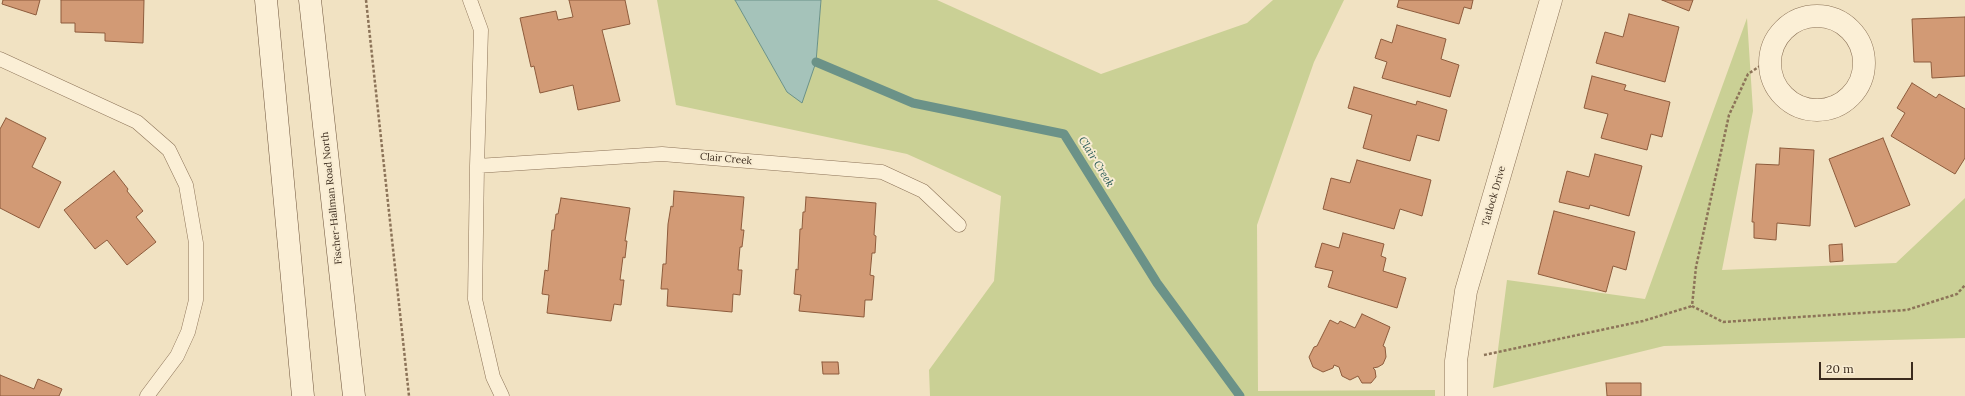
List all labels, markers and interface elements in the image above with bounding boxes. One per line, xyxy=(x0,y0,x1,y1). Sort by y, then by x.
street label: Fischer-Hallman Road North xyxy=(319,131,345,265)
water label: Clair Creek xyxy=(1075,134,1117,190)
street label: Clair Creek xyxy=(700,151,752,167)
street label: Tatlock Drive xyxy=(1480,165,1508,227)
scale bar xyxy=(1821,354,1915,380)
text: 20 m xyxy=(1826,361,1854,376)

